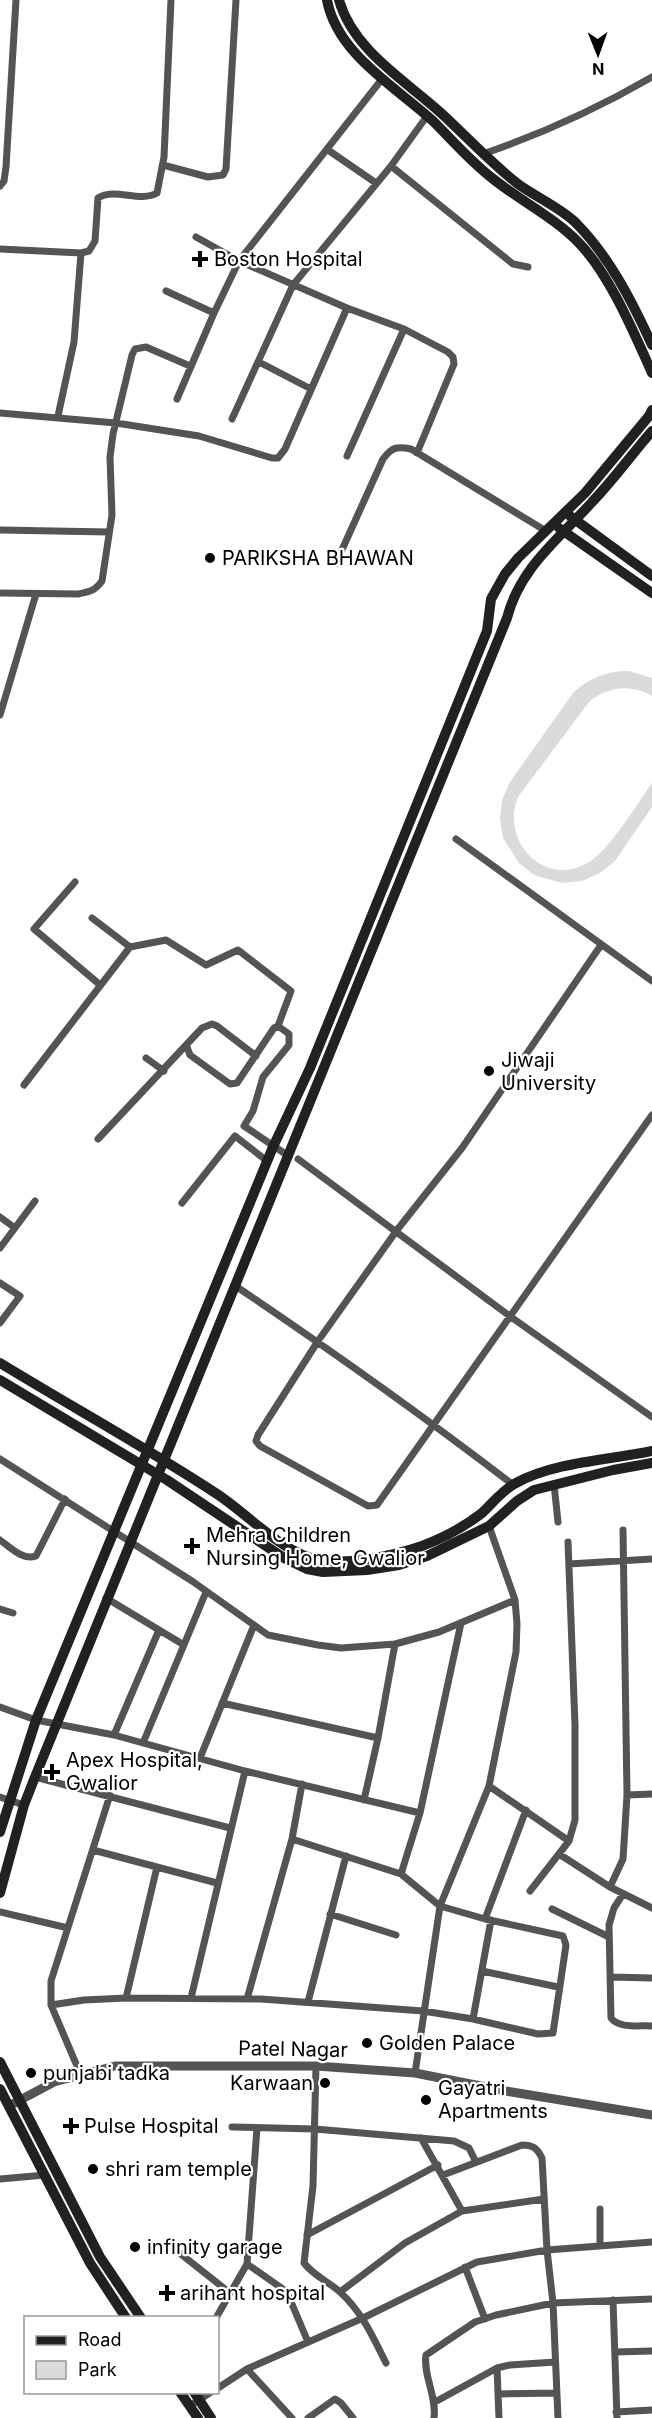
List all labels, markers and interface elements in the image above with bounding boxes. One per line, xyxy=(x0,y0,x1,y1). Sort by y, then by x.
north arrow xyxy=(568,24,628,84)
text: N xyxy=(592,59,605,79)
place label: Boston Hospital xyxy=(214,247,363,271)
marker: Boston Hospital xyxy=(191,250,209,268)
place label: PARIKSHA BHAWAN xyxy=(222,546,414,570)
marker: PARIKSHA BHAWAN xyxy=(203,551,217,565)
place label: Jiwaji University xyxy=(501,1048,596,1095)
marker: Jiwaji University xyxy=(482,1064,496,1078)
place label: Mehra Children Nursing Home, Gwalior xyxy=(206,1523,425,1570)
marker: Mehra Children Nursing Home, Gwalior xyxy=(183,1537,201,1555)
place label: Apex Hospital, Gwalior xyxy=(66,1748,203,1795)
marker: Apex Hospital, Gwalior xyxy=(43,1763,61,1781)
place label: Golden Palace xyxy=(379,2031,515,2055)
street label: Patel Nagar xyxy=(238,2036,349,2062)
marker: Golden Palace xyxy=(360,2036,374,2050)
place label: punjabi tadka xyxy=(43,2061,170,2085)
marker: punjabi tadka xyxy=(24,2066,38,2080)
place label: Karwaan xyxy=(230,2071,313,2095)
marker: Karwaan xyxy=(318,2076,332,2090)
place label: Gayatri Apartments xyxy=(438,2076,548,2123)
marker: Gayatri Apartments xyxy=(419,2093,433,2107)
place label: Pulse Hospital xyxy=(84,2114,219,2138)
marker: Pulse Hospital xyxy=(62,2117,80,2135)
place label: shri ram temple xyxy=(105,2157,252,2181)
marker: shri ram temple xyxy=(86,2162,100,2176)
place label: infinity garage xyxy=(147,2235,283,2259)
marker: infinity garage xyxy=(128,2240,142,2254)
place label: arihant hospital xyxy=(180,2281,325,2305)
marker: arihant hospital xyxy=(158,2284,176,2302)
legend xyxy=(24,2316,219,2394)
text: Road xyxy=(78,2329,121,2350)
text: Park xyxy=(78,2359,117,2380)

